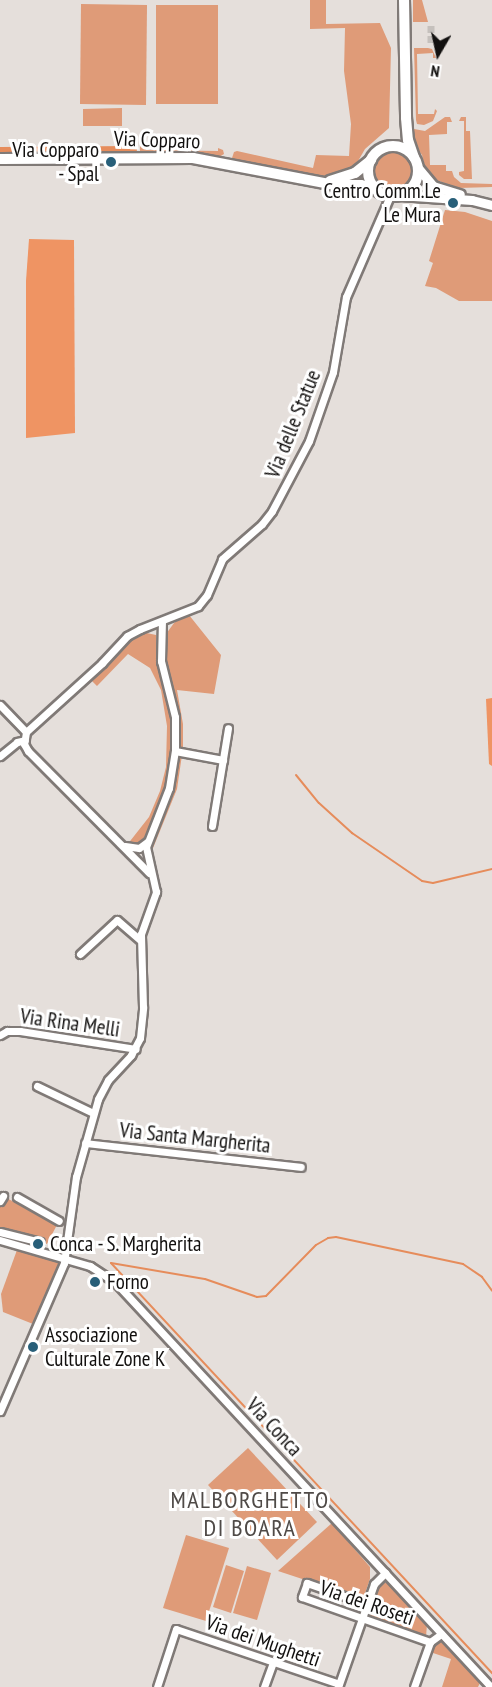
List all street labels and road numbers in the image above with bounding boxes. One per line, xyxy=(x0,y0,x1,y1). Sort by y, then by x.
street label: Via Copparo xyxy=(113,126,201,154)
street label: Via delle Statue xyxy=(260,366,326,482)
street label: Via Rina Melli xyxy=(19,1004,121,1042)
street label: Via Santa Margherita xyxy=(118,1118,272,1158)
street label: Via Conca xyxy=(241,1393,307,1461)
street label: Via dei Roseti xyxy=(316,1575,418,1631)
street label: Via dei Mughetti xyxy=(202,1610,324,1672)

